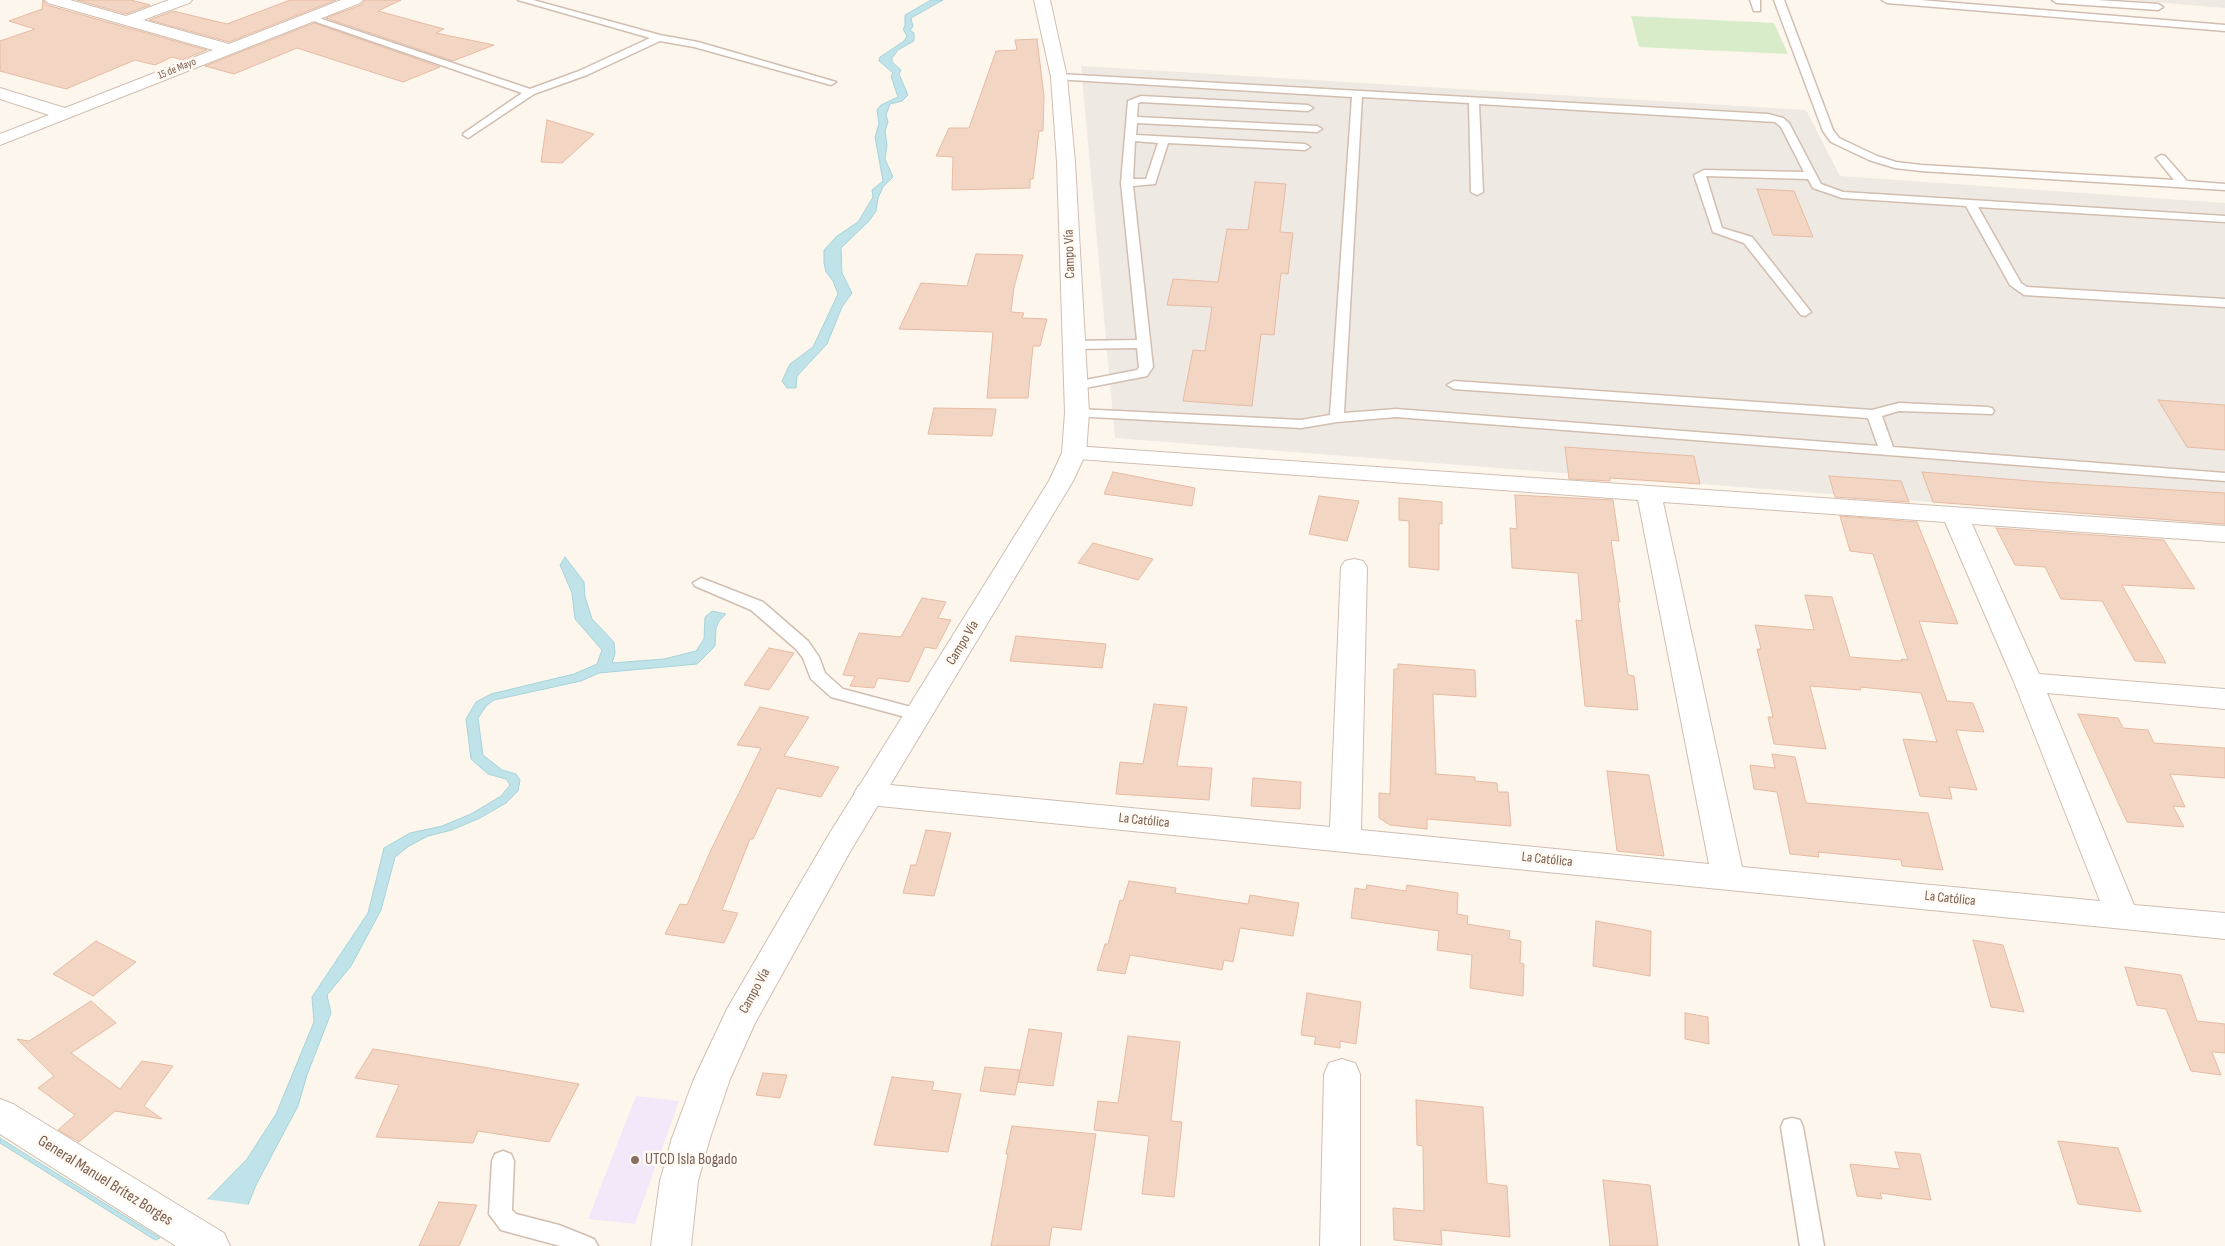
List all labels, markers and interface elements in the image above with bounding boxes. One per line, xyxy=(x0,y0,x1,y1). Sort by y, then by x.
street label: 15 de Mayo xyxy=(156,55,198,83)
street label: Campo Vía xyxy=(1061,229,1079,279)
street label: Campo Vía xyxy=(943,618,983,668)
street label: La Católica xyxy=(1118,810,1170,832)
street label: La Católica xyxy=(1521,849,1573,871)
street label: La Católica xyxy=(1924,888,1976,910)
street label: Campo Vía xyxy=(736,965,774,1017)
street label: General Manuel Brítez Borges xyxy=(34,1132,176,1230)
place label: UTCD Isla Bogado xyxy=(645,1150,737,1170)
marker: UTCD Isla Bogado xyxy=(629,1154,641,1166)

